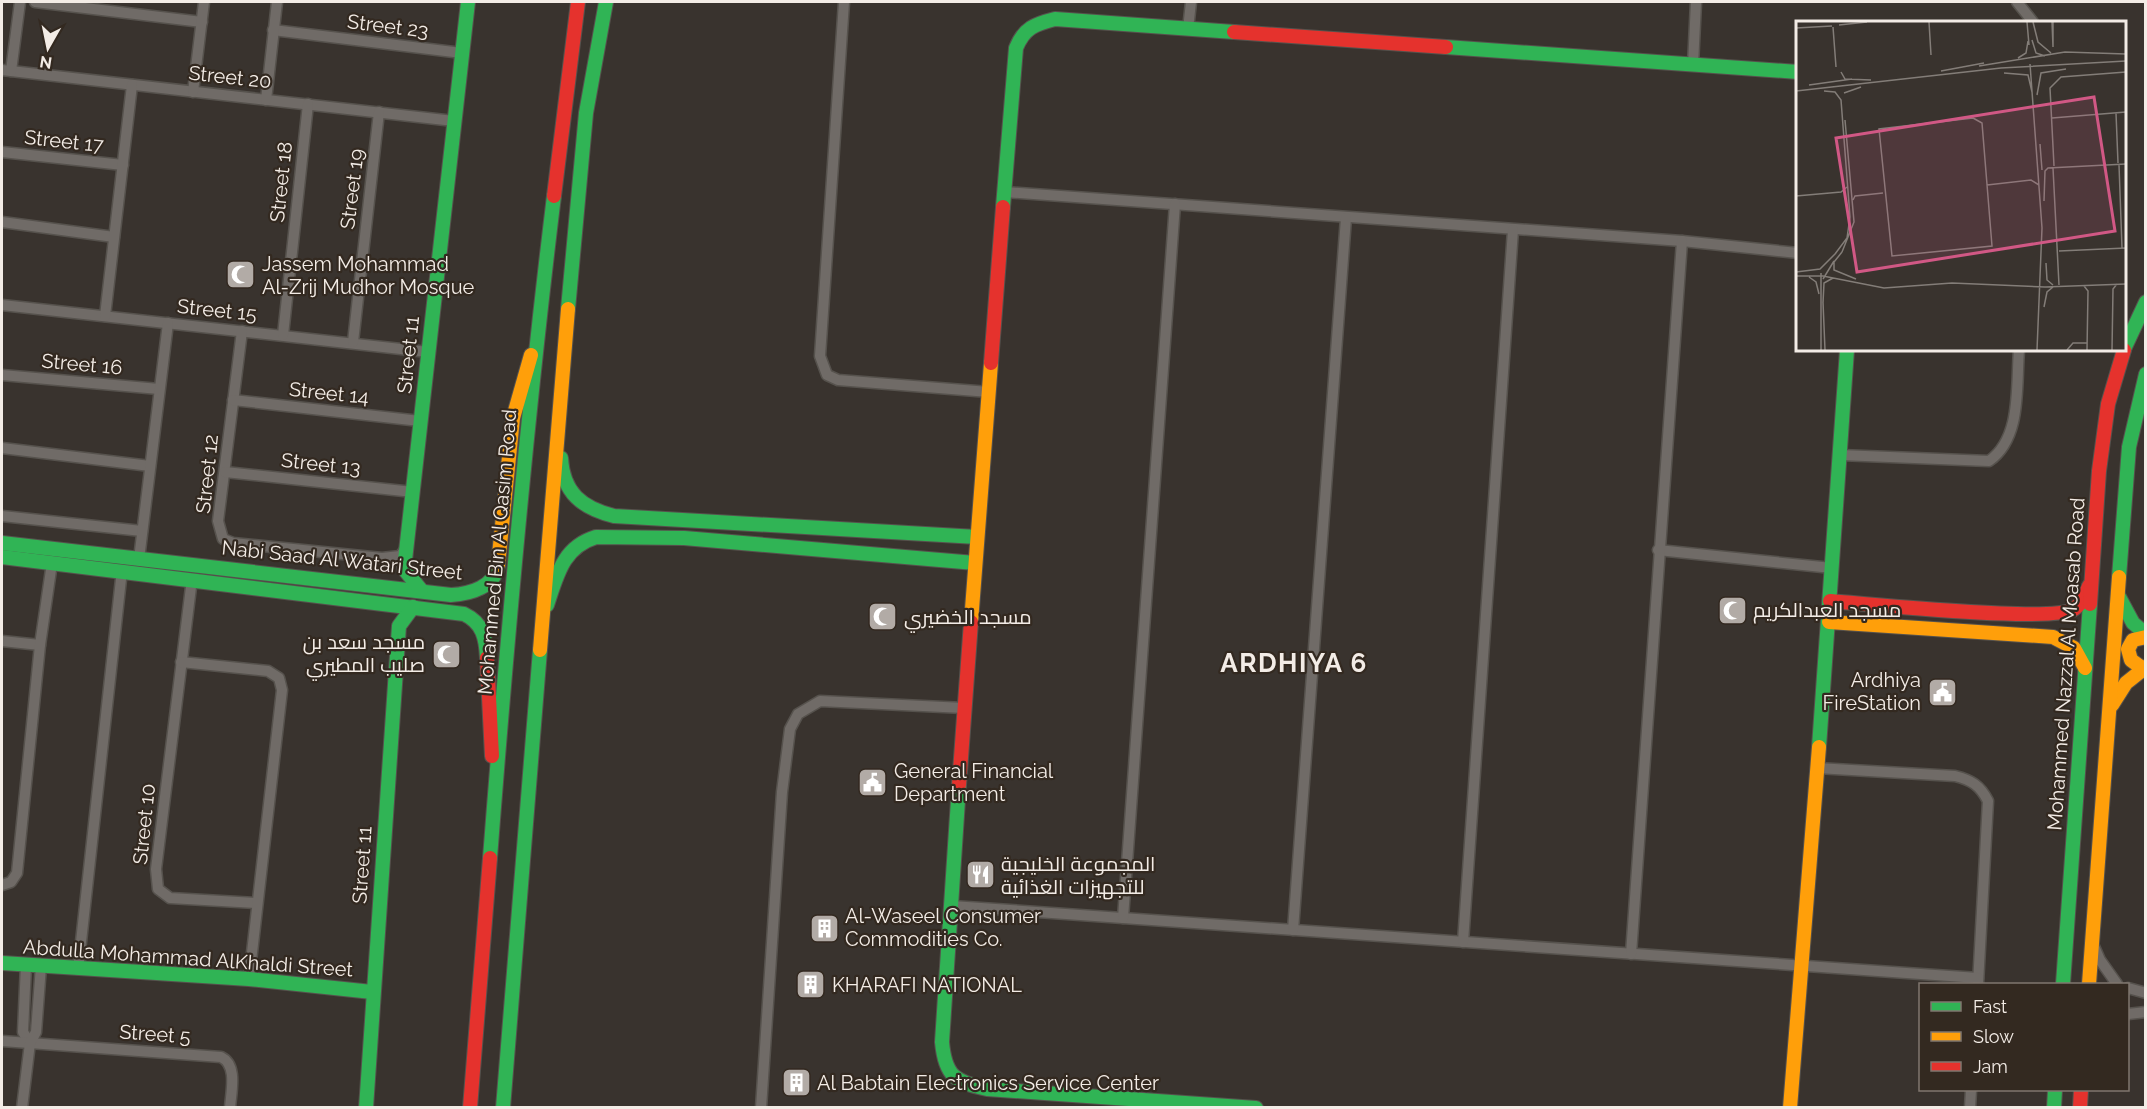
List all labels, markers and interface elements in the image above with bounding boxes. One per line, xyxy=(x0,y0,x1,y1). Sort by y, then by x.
street label: Street 23 xyxy=(346,9,430,43)
north arrow xyxy=(18,18,78,78)
inset map xyxy=(1796,21,2126,351)
text: N xyxy=(38,52,53,73)
street label: Street 20 xyxy=(187,61,273,93)
street label: Street 17 xyxy=(23,125,105,157)
street label: Street 18 xyxy=(265,140,297,224)
street label: Street 19 xyxy=(335,147,369,231)
place label: Jassem Mohammad Al-Zrij Mudhor Mosque xyxy=(262,252,475,299)
mosque icon: Jassem Mohammad Al-Zrij Mudhor Mosque xyxy=(225,259,257,291)
street label: Street 15 xyxy=(176,294,258,326)
street label: Street 11 xyxy=(392,315,424,395)
street label: Street 16 xyxy=(41,349,123,379)
street label: Street 14 xyxy=(288,377,370,409)
street label: Mohammed Bin Al Qasim Road xyxy=(473,408,521,696)
street label: Street 12 xyxy=(191,433,223,515)
street label: Street 13 xyxy=(280,448,362,480)
street label: Mohammed Nazzal Al Moasab Road xyxy=(2042,497,2090,831)
street label: Nabi Saad Al Watari Street xyxy=(220,535,464,585)
mosque icon: مسجد العبدالكريم xyxy=(1716,594,1748,626)
place label: مسجد العبدالكريم xyxy=(1753,598,1901,624)
mosque icon: مسجد الخضيري xyxy=(867,601,899,633)
place label: مسجد الخضيري xyxy=(904,605,1032,633)
place label: مسجد سعد بن صليب المطيري xyxy=(303,630,425,681)
mosque icon: مسجد سعد بن صليب المطيري xyxy=(430,638,462,670)
district label: ARDHIYA 6 xyxy=(1220,648,1368,678)
place label: Ardhiya FireStation xyxy=(1822,668,1921,715)
public building icon: Ardhiya FireStation xyxy=(1926,676,1958,708)
place label: General Financial Department xyxy=(894,759,1054,806)
public building icon: General Financial Department xyxy=(857,766,889,798)
street label: Street 10 xyxy=(128,782,160,866)
street label: Street 11 xyxy=(347,825,377,905)
place label: المجموعة الخليجية للتجهيزات الغذائية xyxy=(1001,852,1155,900)
restaurant icon: المجموعة الخليجية للتجهيزات الغذائية xyxy=(964,859,996,891)
place label: Al-Waseel Consumer Commodities Co. xyxy=(845,904,1041,951)
building icon: Al-Waseel Consumer Commodities Co. xyxy=(808,912,840,944)
street label: Abdulla Mohammad AlKhaldi Street xyxy=(22,934,354,982)
building icon: KHARAFI NATIONAL xyxy=(795,969,827,1001)
place label: KHARAFI NATIONAL xyxy=(832,973,1022,997)
legend xyxy=(1919,983,2129,1091)
text: Fast xyxy=(1973,996,2007,1017)
street label: Street 5 xyxy=(119,1020,192,1048)
text: Slow xyxy=(1973,1026,2014,1047)
text: Jam xyxy=(1973,1056,2008,1077)
building icon: Al Babtain Electronics Service Center xyxy=(780,1067,812,1099)
place label: Al Babtain Electronics Service Center xyxy=(817,1071,1159,1095)

